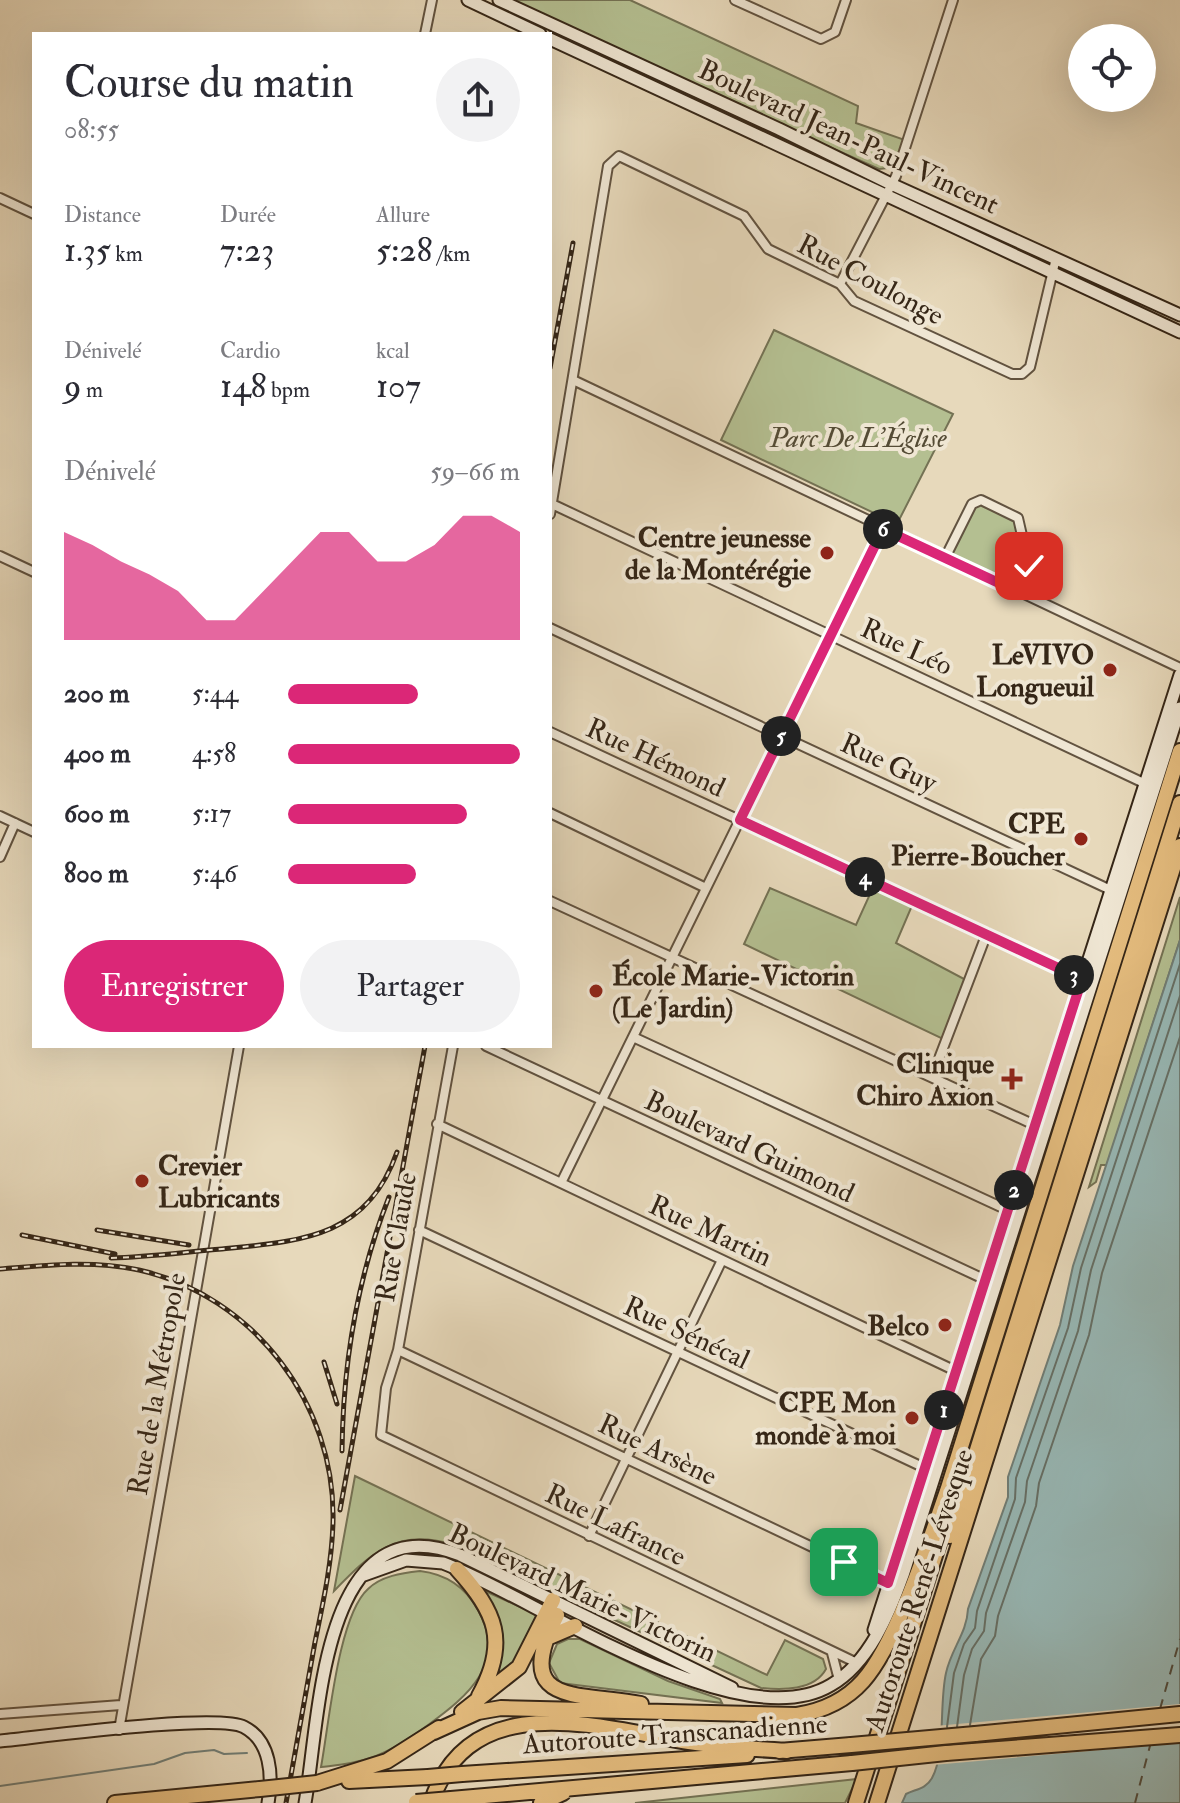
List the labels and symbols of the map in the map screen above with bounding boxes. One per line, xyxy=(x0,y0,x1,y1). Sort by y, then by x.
street label: Boulevard Jean-Paul-Vincent xyxy=(693,52,1004,222)
street label: Rue Coulonge xyxy=(791,227,950,334)
park label: Parc De L'Église xyxy=(769,421,947,456)
pin: 6 xyxy=(863,509,903,549)
place label: Centre jeunesse de la Montérégie xyxy=(625,521,811,588)
pin xyxy=(995,532,1063,600)
marker: Centre jeunesse de la Montérégie xyxy=(818,544,836,562)
street label: Rue Léo xyxy=(855,611,958,684)
place label: LeVIVO Longueuil xyxy=(976,638,1095,705)
marker: LeVIVO Longueuil xyxy=(1101,661,1119,679)
street label: Rue Hémond xyxy=(580,711,731,806)
pin: 5 xyxy=(761,716,801,756)
street label: Rue Guy xyxy=(835,726,943,801)
place label: CPE Pierre-Boucher xyxy=(891,807,1066,874)
marker: CPE Pierre-Boucher xyxy=(1072,830,1090,848)
pin: 4 xyxy=(845,857,885,897)
pin: 3 xyxy=(1054,955,1094,995)
place label: École Marie-Victorin (Le Jardin) xyxy=(612,958,855,1026)
marker: École Marie-Victorin (Le Jardin) xyxy=(587,982,605,1000)
place label: Clinique Chiro Axion xyxy=(856,1047,995,1114)
marker: Clinique Chiro Axion xyxy=(1001,1068,1023,1090)
street label: Boulevard Guimond xyxy=(639,1083,860,1211)
place label: Crevier Lubricants xyxy=(158,1149,280,1216)
street label: Rue Claude xyxy=(368,1169,425,1305)
pin: 2 xyxy=(994,1170,1034,1210)
marker: Crevier Lubricants xyxy=(133,1172,151,1190)
street label: Rue Martin xyxy=(643,1188,777,1275)
street label: Rue de la Métropole xyxy=(121,1270,194,1498)
street label: Rue Sénécal xyxy=(618,1289,755,1378)
place label: Belco xyxy=(867,1309,930,1344)
marker: Belco xyxy=(936,1316,954,1334)
place label: CPE Mon monde à moi xyxy=(755,1386,897,1453)
pin: 1 xyxy=(924,1390,964,1430)
street label: Rue Arsène xyxy=(592,1407,723,1494)
marker: CPE Mon monde à moi xyxy=(903,1409,921,1427)
street label: Autoroute René-Lévesque xyxy=(857,1445,982,1737)
street label: Rue Lafrance xyxy=(539,1476,692,1575)
street label: Boulevard Marie-Victorin xyxy=(443,1516,722,1671)
pin xyxy=(810,1528,878,1596)
street label: Autoroute Transcanadienne xyxy=(521,1706,829,1763)

